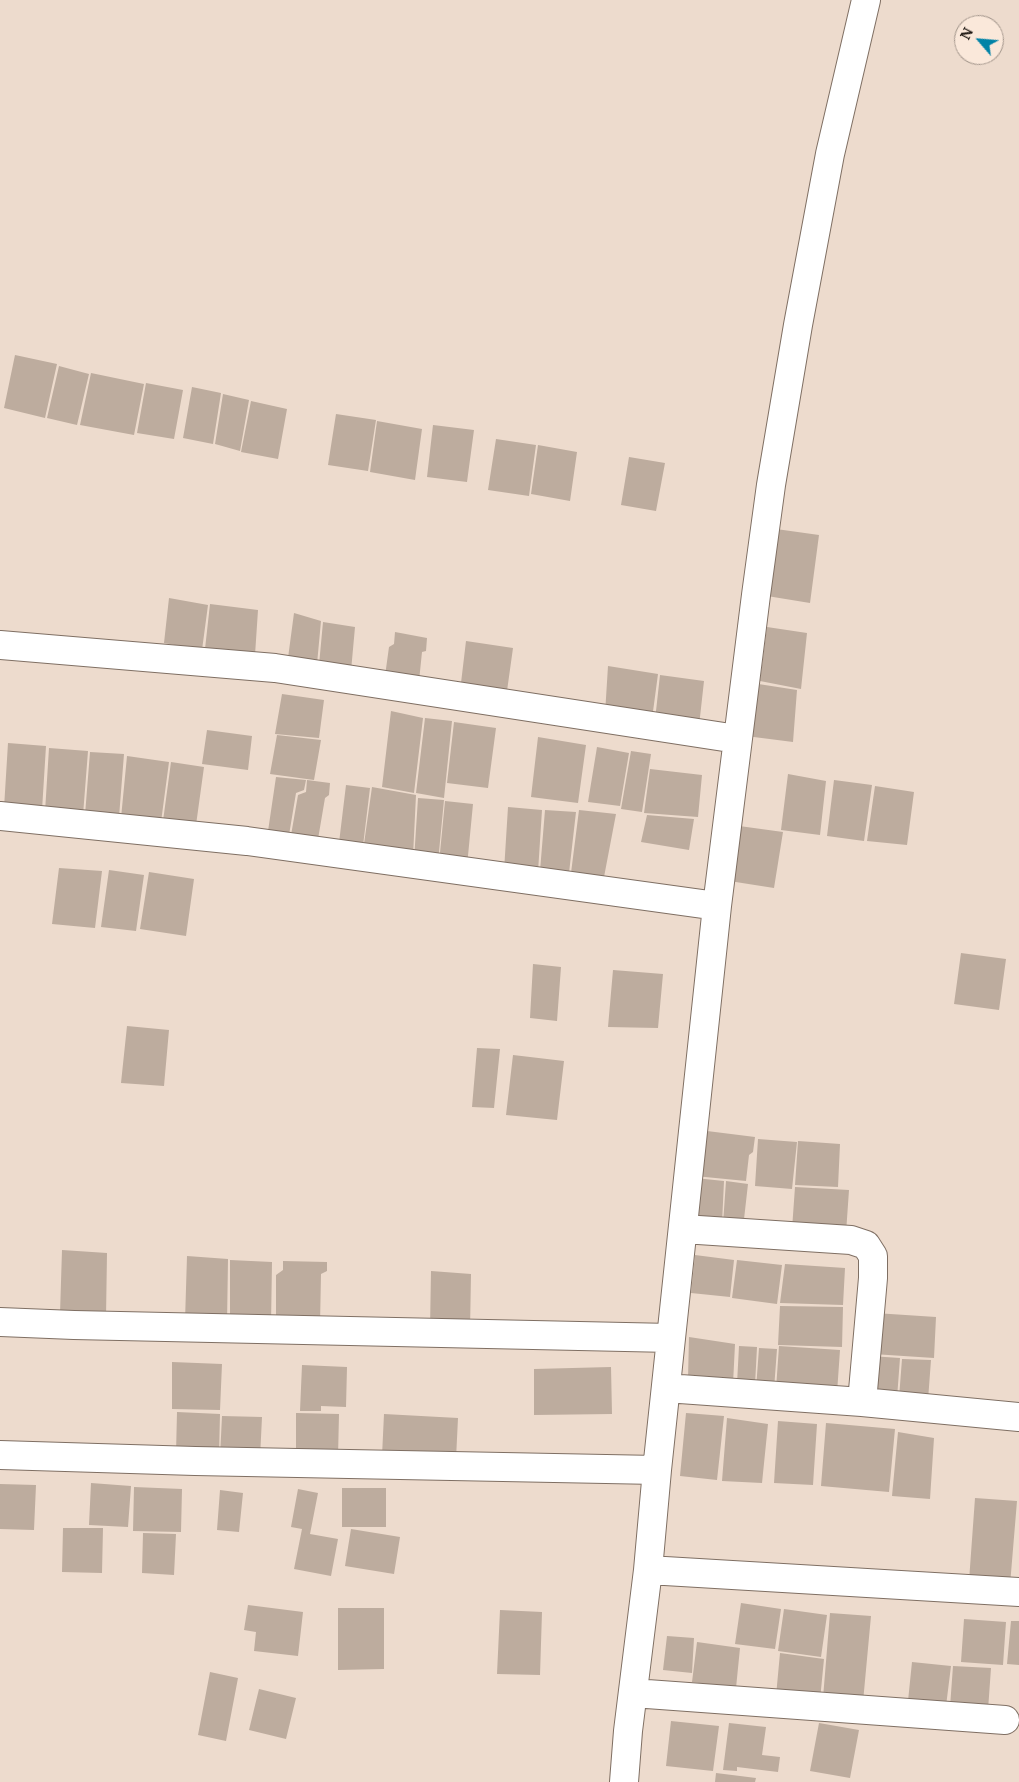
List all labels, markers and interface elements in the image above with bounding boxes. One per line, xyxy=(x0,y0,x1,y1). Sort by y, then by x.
north arrow xyxy=(954,15,1004,65)
text: N xyxy=(956,25,977,43)

